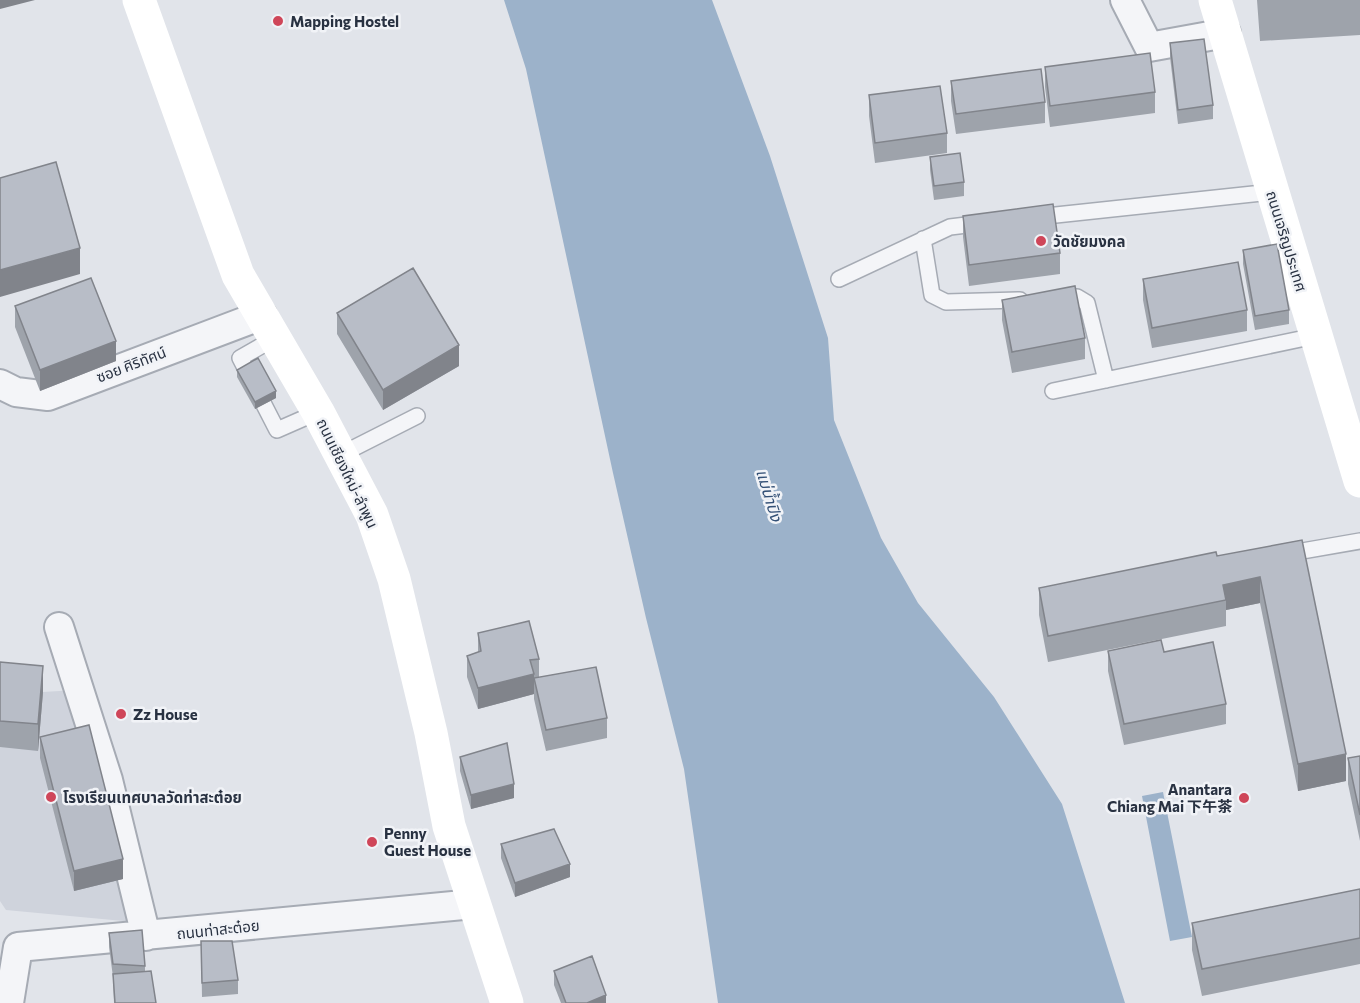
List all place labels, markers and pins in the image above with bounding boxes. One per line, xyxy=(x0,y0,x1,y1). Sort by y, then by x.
place label: Mapping Hostel xyxy=(290,12,399,30)
marker: Mapping Hostel xyxy=(271,14,285,28)
place label: วัดชัยมงคล xyxy=(1053,232,1125,250)
marker: วัดชัยมงคล xyxy=(1034,234,1048,248)
place label: Zz House xyxy=(133,705,198,723)
marker: Zz House xyxy=(114,707,128,721)
place label: Anantara Chiang Mai 下午茶 xyxy=(1107,780,1233,815)
place label: โรงเรียนเทศบาลวัดท่าสะต๋อย xyxy=(63,788,242,806)
marker: โรงเรียนเทศบาลวัดท่าสะต๋อย xyxy=(44,790,58,804)
marker: Anantara Chiang Mai 下午茶 xyxy=(1237,791,1251,805)
place label: Penny Guest House xyxy=(384,824,471,859)
marker: Penny Guest House xyxy=(365,835,379,849)

